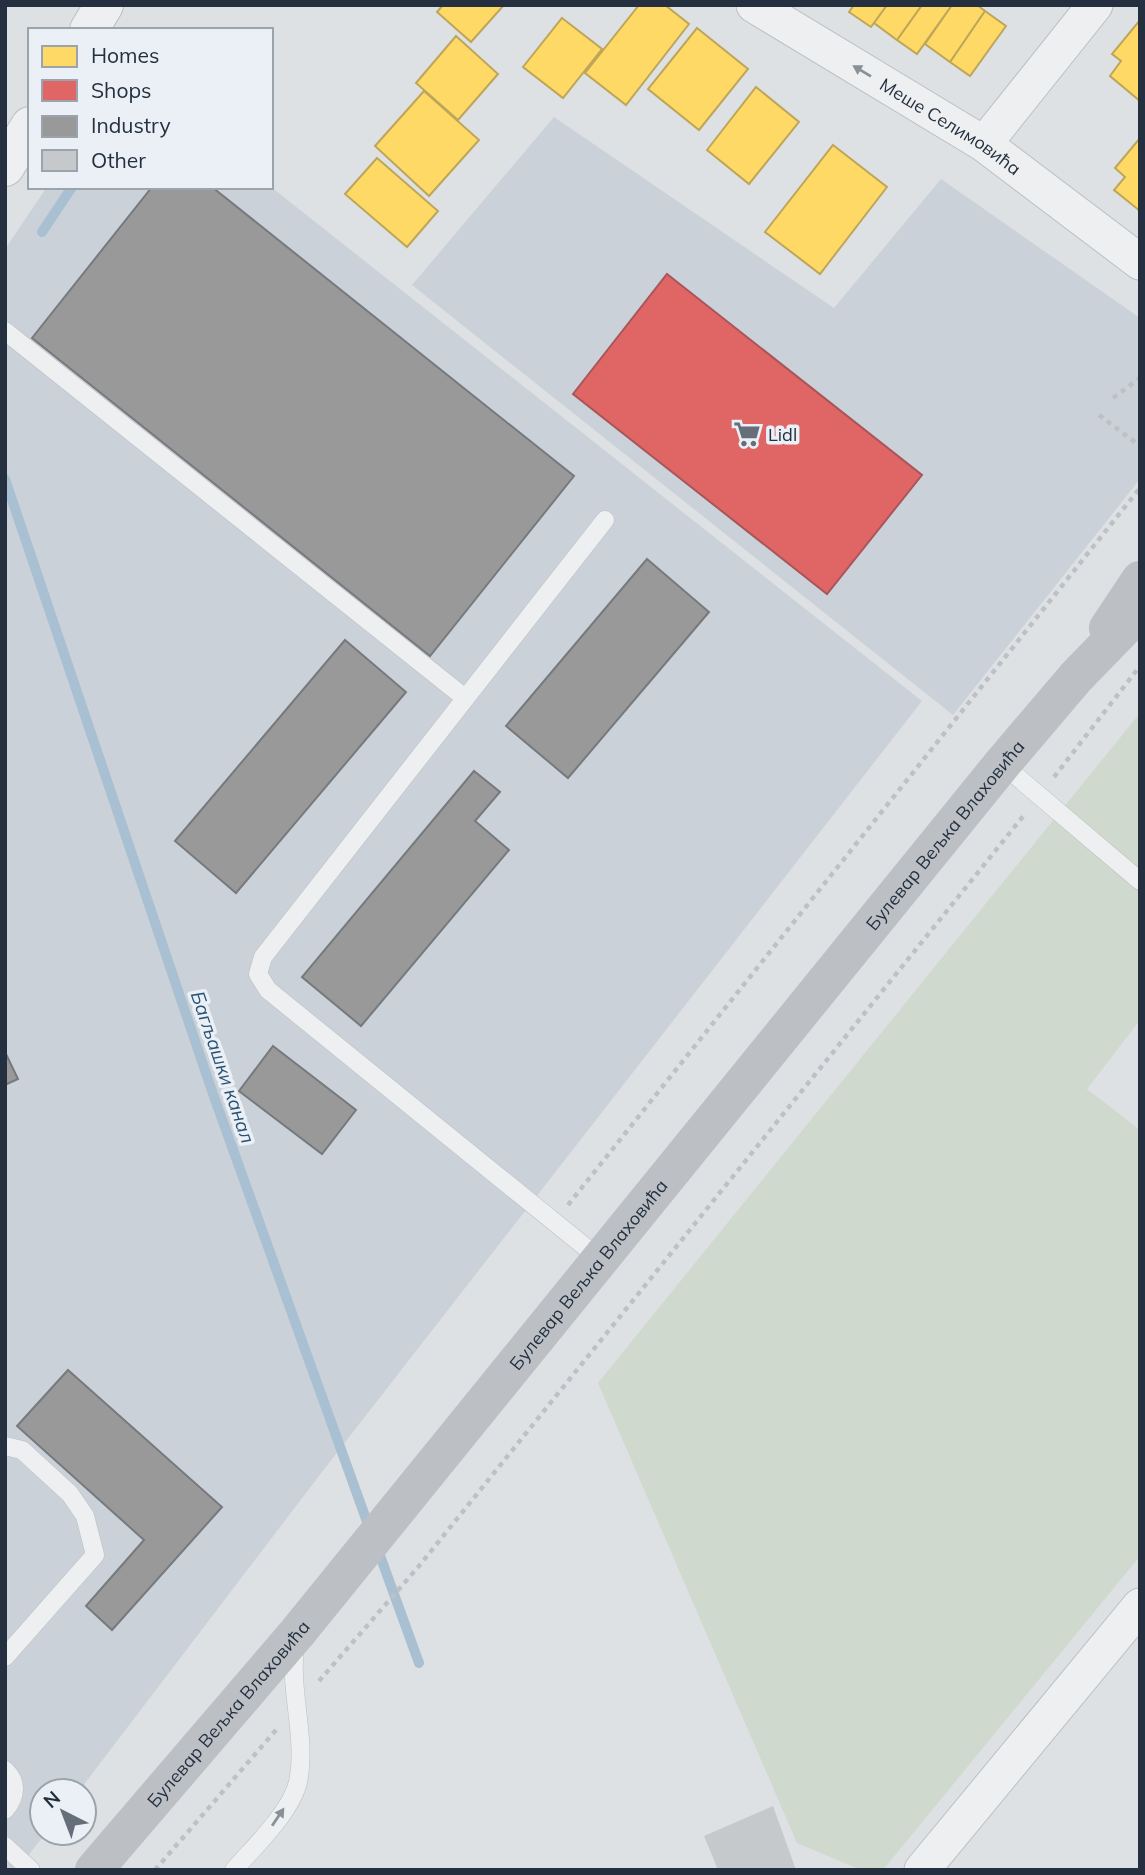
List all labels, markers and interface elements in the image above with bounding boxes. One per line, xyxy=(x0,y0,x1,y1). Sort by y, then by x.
legend xyxy=(28,28,273,189)
text: Homes xyxy=(91,42,159,68)
one-way arrow xyxy=(853,64,872,77)
street label: Меше Селимовића xyxy=(876,72,1026,180)
text: Shops xyxy=(91,77,151,103)
text: Industry xyxy=(91,112,171,138)
text: Other xyxy=(91,147,146,173)
supermarket icon: Lidl xyxy=(732,419,762,449)
place label: Lidl xyxy=(768,423,797,446)
street label: Булевар Вељка Влаховића xyxy=(860,735,1029,935)
water label: Багљашки канал xyxy=(186,988,260,1146)
street label: Булевар Вељка Влаховића xyxy=(504,1174,672,1374)
street label: Булевар Вељка Влаховића xyxy=(142,1615,314,1812)
north arrow xyxy=(28,1777,98,1847)
text: N xyxy=(38,1786,65,1813)
one-way arrow xyxy=(271,1808,285,1826)

